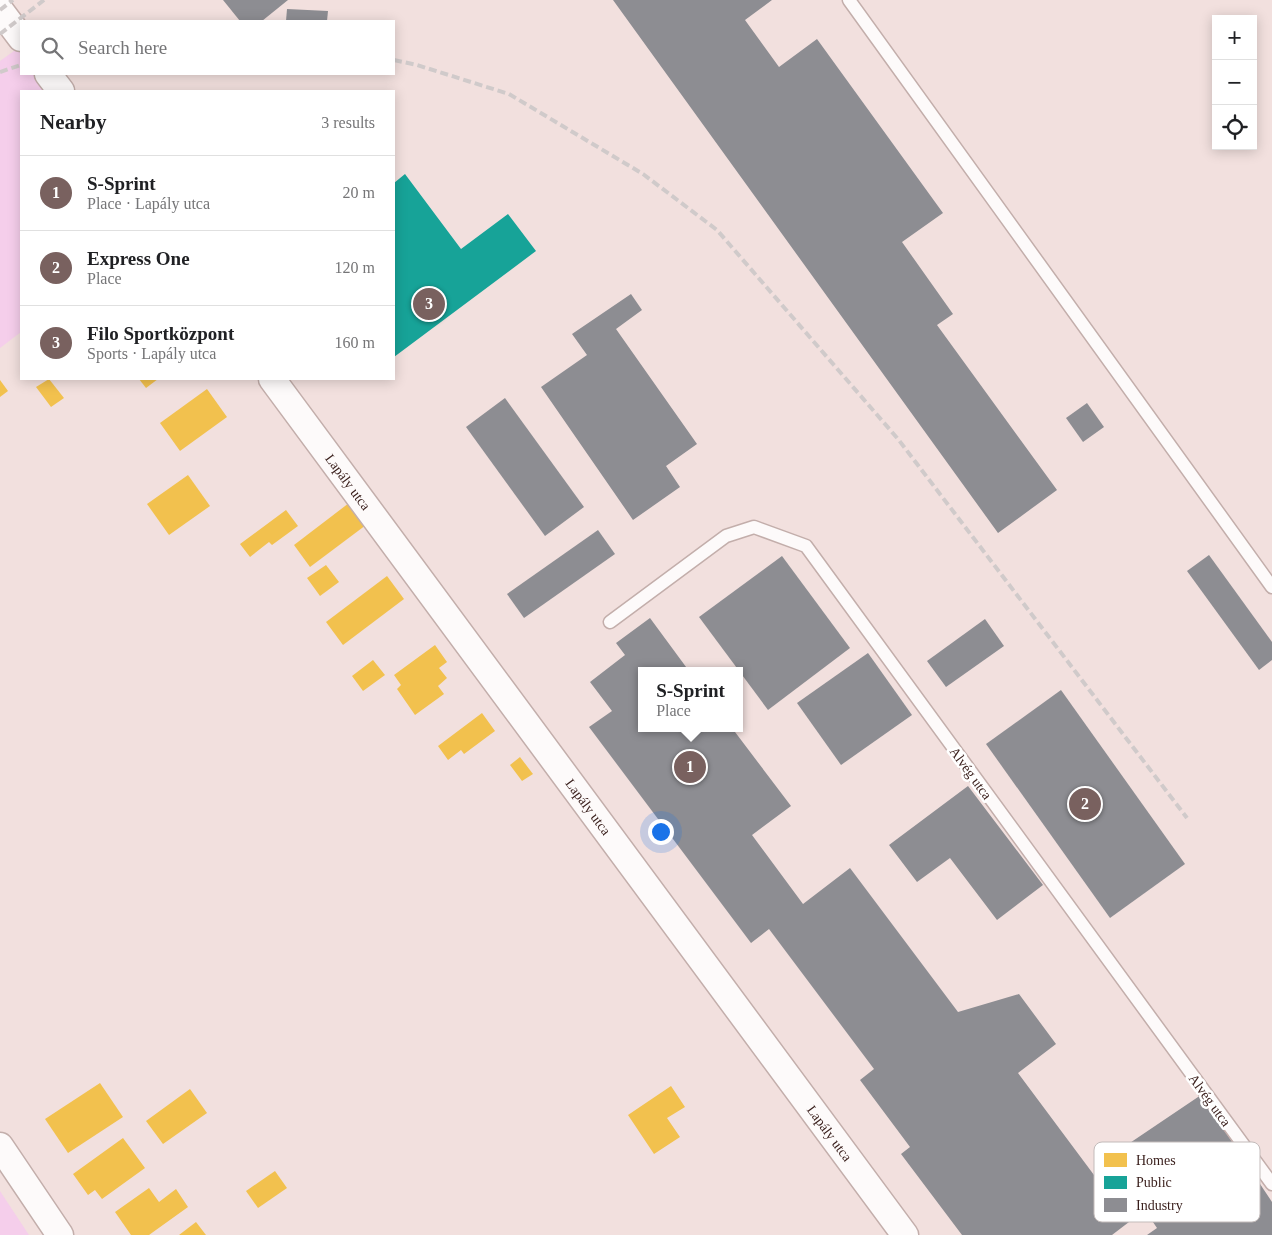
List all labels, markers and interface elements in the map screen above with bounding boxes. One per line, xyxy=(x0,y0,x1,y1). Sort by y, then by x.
map controls xyxy=(1212,15,1257,150)
button: + xyxy=(1212,15,1257,60)
search box xyxy=(20,20,395,75)
icon: search xyxy=(38,34,66,62)
text: Search here xyxy=(78,37,167,58)
button: − xyxy=(1212,60,1257,105)
button: locate xyxy=(1212,105,1257,150)
text: Nearby xyxy=(40,110,107,134)
text: 3 results xyxy=(321,114,375,131)
text: S-Sprint xyxy=(87,173,156,194)
text: 1 xyxy=(52,184,60,201)
text: 20 m xyxy=(343,184,375,201)
text: Place · Lapály utca xyxy=(87,195,210,212)
text: Express One xyxy=(87,248,190,269)
text: 2 xyxy=(52,259,60,276)
text: 120 m xyxy=(335,259,375,276)
text: Place xyxy=(87,270,122,287)
pin: 3 xyxy=(413,285,445,323)
text: Filo Sportközpont xyxy=(87,323,234,344)
text: 3 xyxy=(52,334,60,351)
text: 160 m xyxy=(335,334,375,351)
text: Sports · Lapály utca xyxy=(87,345,216,362)
street label: Lapály utca xyxy=(322,451,374,514)
popup xyxy=(638,667,743,732)
text: S-Sprint xyxy=(656,680,725,701)
text: Place xyxy=(656,702,691,719)
street label: Alvég utca xyxy=(947,744,995,803)
pin: 1 xyxy=(674,748,706,786)
street label: Lapály utca xyxy=(562,776,614,839)
pin: 2 xyxy=(1069,785,1101,823)
your location xyxy=(648,819,674,845)
street label: Alvég utca xyxy=(1186,1071,1234,1130)
street label: Lapály utca xyxy=(804,1103,855,1165)
legend xyxy=(1094,1142,1260,1222)
text: Homes xyxy=(1136,1153,1176,1168)
text: Public xyxy=(1136,1175,1172,1190)
text: Industry xyxy=(1136,1198,1183,1213)

